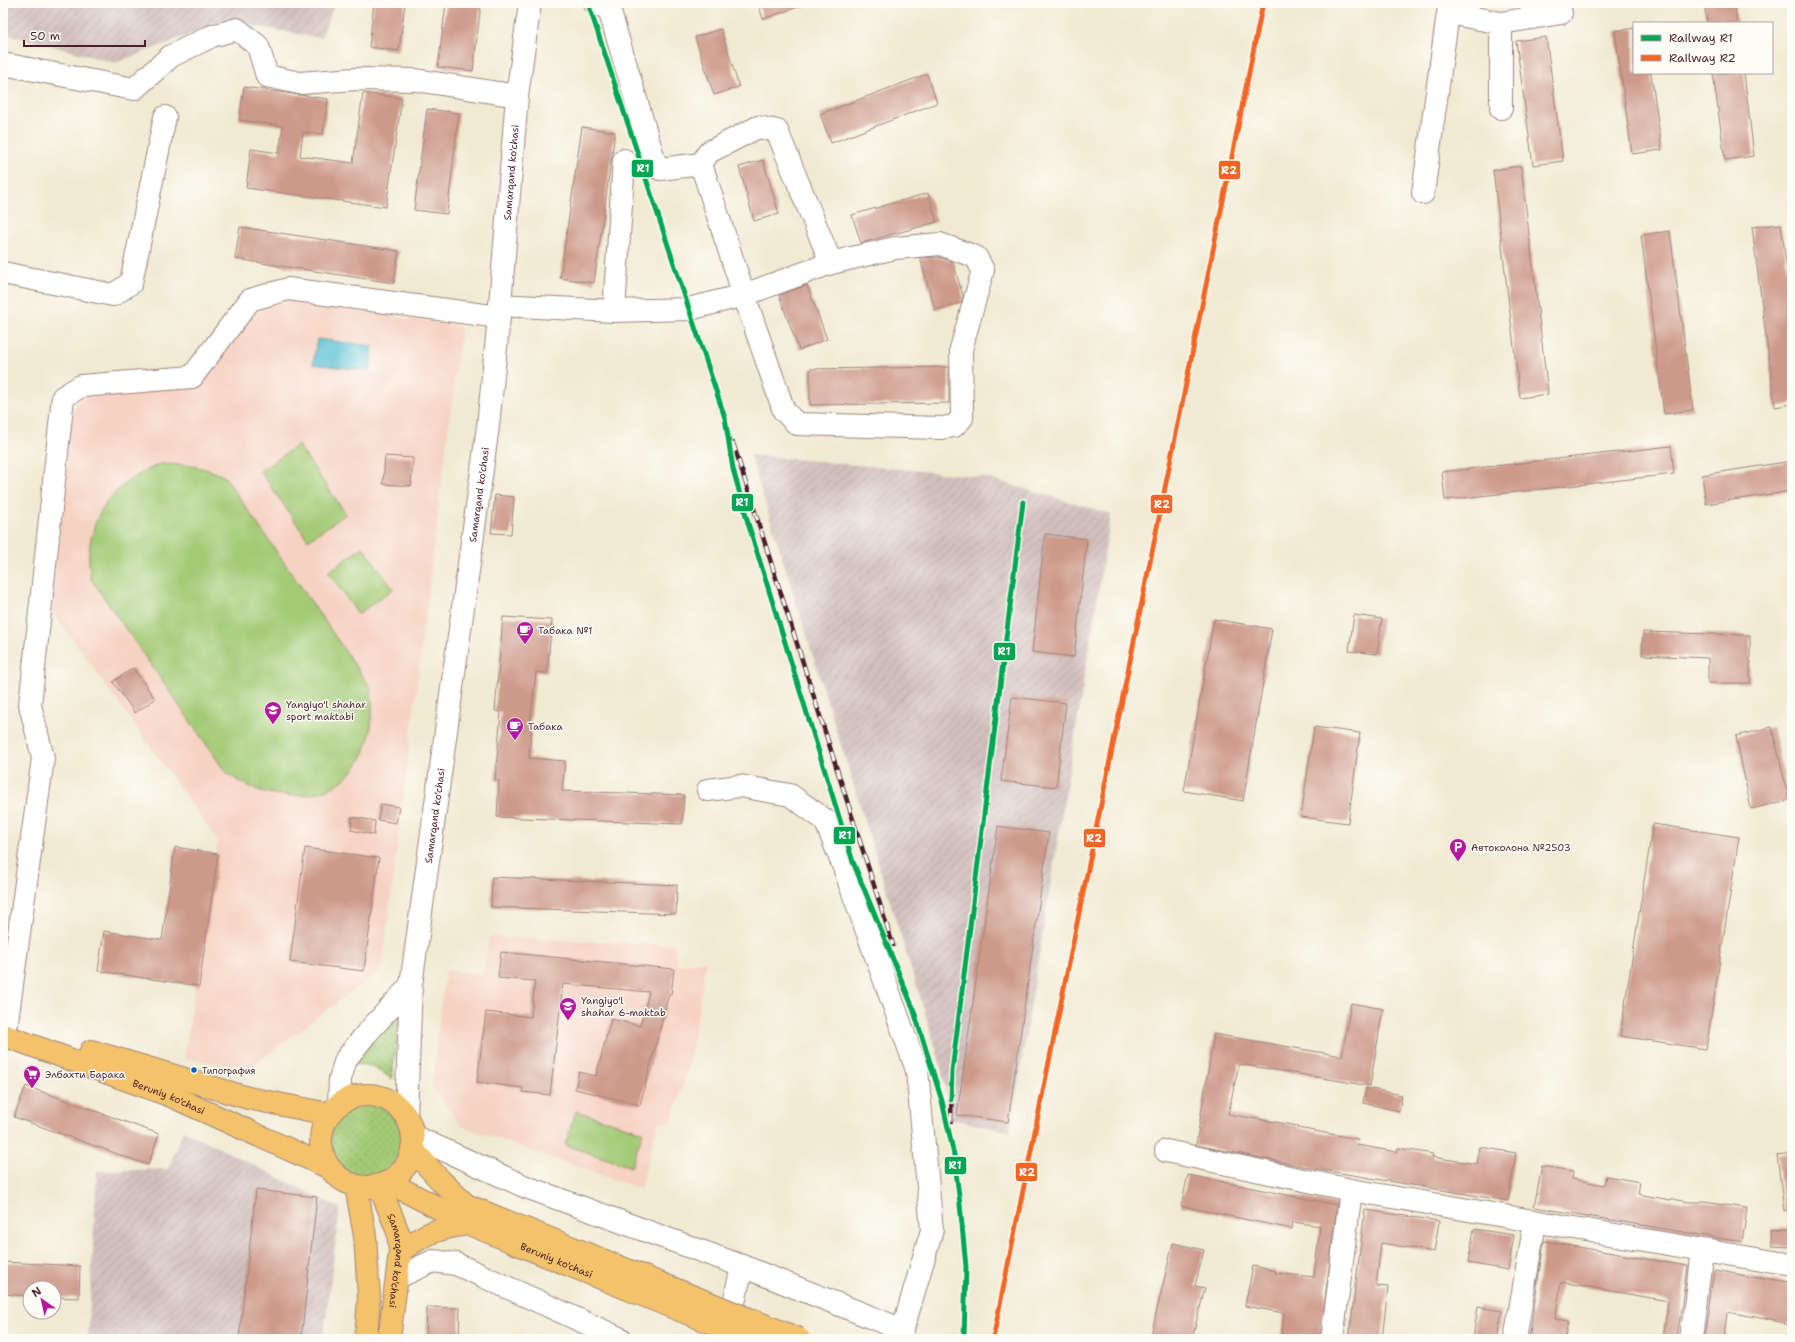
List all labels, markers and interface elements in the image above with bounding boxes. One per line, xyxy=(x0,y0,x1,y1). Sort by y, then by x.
scale bar xyxy=(24,22,145,48)
legend xyxy=(1633,22,1773,74)
text: 50 m xyxy=(30,28,60,44)
text: Railway R1 xyxy=(1669,30,1733,46)
text: Railway R2 xyxy=(1669,50,1736,66)
street label: Samarqand ko'chasi xyxy=(501,124,522,221)
line badge: R1 xyxy=(631,159,654,178)
line badge: R2 xyxy=(1218,160,1241,180)
text: R1 xyxy=(637,161,649,176)
text: R2 xyxy=(1221,163,1237,178)
street label: Samarqand ko'chasi xyxy=(466,446,492,543)
line badge: R1 xyxy=(731,493,754,512)
line badge: R2 xyxy=(1150,494,1173,514)
text: R1 xyxy=(736,495,748,510)
text: R2 xyxy=(1154,497,1170,512)
cafe icon: Табака №1 xyxy=(515,620,535,645)
place label: Табака №1 xyxy=(538,624,592,637)
line badge: R1 xyxy=(993,642,1016,661)
text: R1 xyxy=(998,644,1010,659)
place label: Yangiyo'l shahar sport maktabi xyxy=(286,698,366,723)
school or university icon: Yangiyo'l shahar sport maktabi xyxy=(263,700,283,725)
cafe icon: Табака xyxy=(505,716,525,741)
place label: Табака xyxy=(528,720,564,733)
street label: Samarqand ko'chasi xyxy=(422,767,448,864)
line badge: R1 xyxy=(833,826,856,845)
text: R1 xyxy=(839,828,851,843)
line badge: R2 xyxy=(1083,828,1106,848)
text: R2 xyxy=(1086,831,1102,846)
parking icon: Автоколона №2503 xyxy=(1448,837,1468,862)
place label: Автоколона №2503 xyxy=(1471,841,1571,854)
place label: Yangiyo'l shahar 6-maktab xyxy=(581,994,666,1019)
school or university icon: Yangiyo'l shahar 6-maktab xyxy=(558,996,578,1021)
supermarket icon: Элбахти Барака xyxy=(22,1064,42,1089)
marker: Типография xyxy=(189,1065,199,1075)
place label: Типография xyxy=(202,1065,256,1077)
place label: Элбахти Барака xyxy=(45,1068,126,1081)
street label: Beruniy ko'chasi xyxy=(131,1077,207,1118)
line badge: R1 xyxy=(944,1156,967,1175)
text: R1 xyxy=(949,1158,961,1173)
line badge: R2 xyxy=(1015,1162,1038,1182)
text: R2 xyxy=(1019,1165,1035,1180)
street label: Samarqand ko'chasi xyxy=(384,1212,406,1309)
street label: Beruniy ko'chasi xyxy=(518,1240,595,1281)
north arrow xyxy=(22,1280,62,1320)
text: N xyxy=(29,1283,45,1301)

